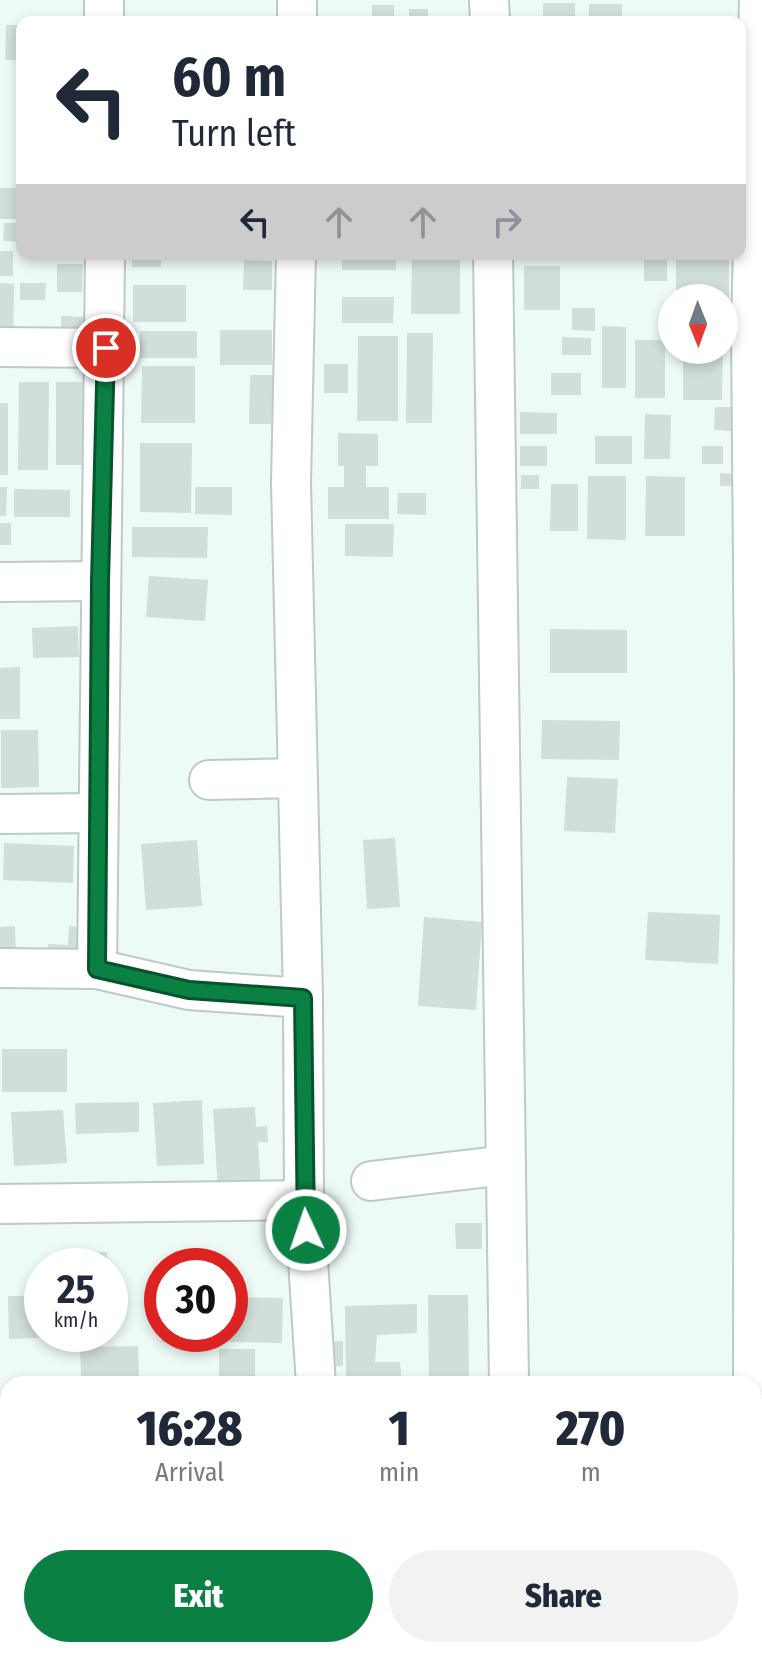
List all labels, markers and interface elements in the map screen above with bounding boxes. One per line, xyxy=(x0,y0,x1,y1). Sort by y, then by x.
text: 60 m xyxy=(172,44,286,111)
icon: left xyxy=(40,48,144,152)
text: Turn left xyxy=(172,112,296,156)
icon: left xyxy=(233,200,277,244)
icon: ahead xyxy=(317,200,361,244)
icon: ahead xyxy=(401,200,445,244)
icon: right xyxy=(485,200,529,244)
north arrow xyxy=(658,284,738,364)
map controls xyxy=(658,284,738,364)
pin xyxy=(72,314,140,382)
icon: arrive xyxy=(84,326,128,370)
position arrow xyxy=(264,1188,348,1272)
speed limit sign: 30 xyxy=(144,1248,248,1352)
text: 25 xyxy=(57,1266,95,1314)
text: km/h xyxy=(54,1308,98,1332)
text: 16:28 xyxy=(137,1400,242,1458)
text: 1 xyxy=(389,1400,410,1458)
text: 270 xyxy=(556,1400,625,1458)
text: Arrival xyxy=(155,1457,224,1488)
text: min xyxy=(379,1457,419,1488)
text: m xyxy=(581,1457,601,1488)
button: Exit xyxy=(24,1550,373,1642)
button: Share xyxy=(389,1550,738,1642)

